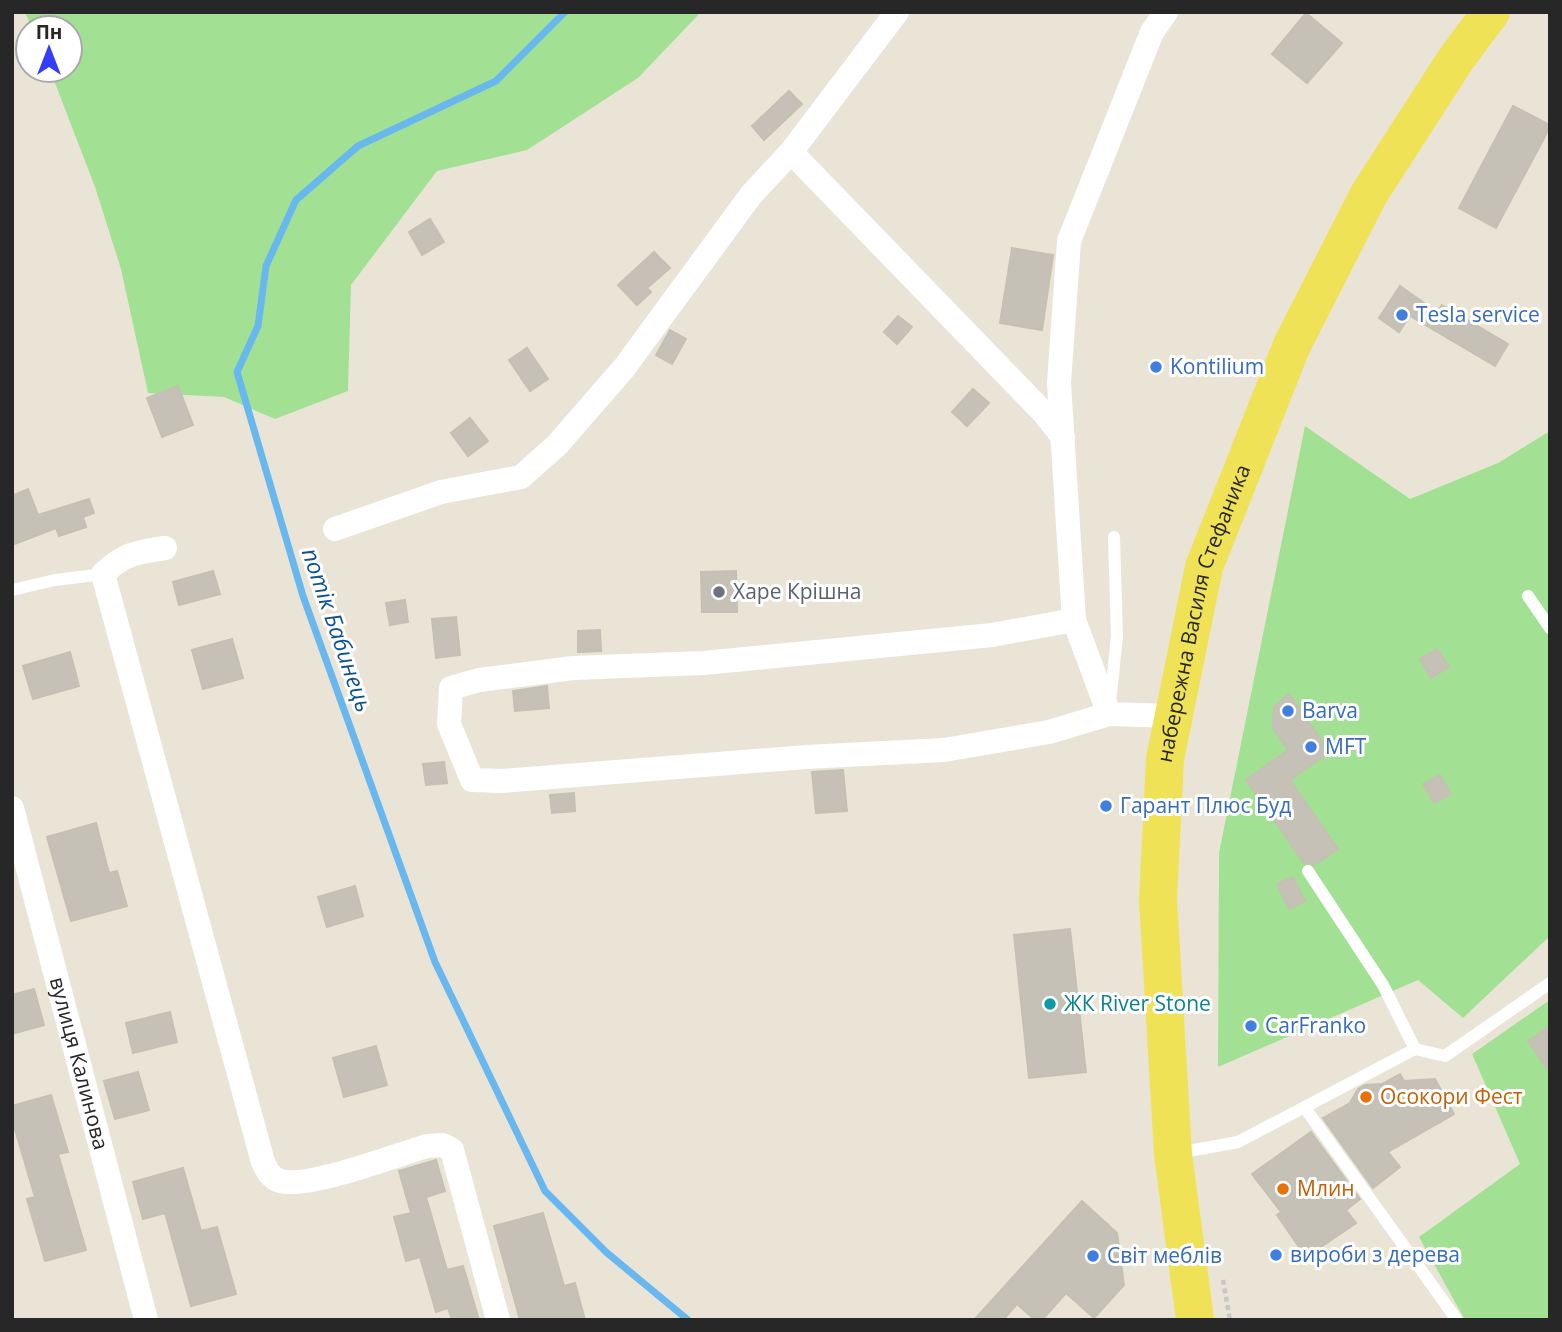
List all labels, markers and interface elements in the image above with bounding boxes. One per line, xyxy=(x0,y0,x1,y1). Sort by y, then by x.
north arrow xyxy=(14,14,84,84)
text: Пн xyxy=(36,19,62,45)
place label: Tesla service xyxy=(1416,300,1540,328)
marker: Tesla service xyxy=(1394,307,1410,323)
place label: Kontilium xyxy=(1170,352,1264,380)
marker: Kontilium xyxy=(1148,359,1164,375)
street label: набережна Василя Стефаника xyxy=(1150,460,1256,765)
water label: потік Бабинець xyxy=(295,543,381,716)
place label: Харе Крішна xyxy=(733,577,862,605)
marker: Харе Крішна xyxy=(711,584,727,600)
place label: Barva xyxy=(1302,696,1358,724)
marker: Barva xyxy=(1280,703,1296,719)
place label: MFT xyxy=(1325,732,1367,760)
marker: MFT xyxy=(1303,739,1319,755)
place label: Гарант Плюс Буд xyxy=(1120,791,1291,819)
marker: Гарант Плюс Буд xyxy=(1098,798,1114,814)
street label: вулиця Калинова xyxy=(44,974,116,1153)
place label: ЖК River Stone xyxy=(1064,989,1211,1017)
marker: ЖК River Stone xyxy=(1042,996,1058,1012)
place label: CarFranko xyxy=(1265,1011,1366,1039)
marker: CarFranko xyxy=(1243,1018,1259,1034)
place label: Осокори Фест xyxy=(1380,1082,1523,1110)
marker: Осокори Фест xyxy=(1358,1089,1374,1105)
place label: Млин xyxy=(1297,1174,1355,1202)
marker: Млин xyxy=(1275,1181,1291,1197)
place label: вироби з дерева xyxy=(1290,1240,1460,1268)
place label: Світ меблів xyxy=(1107,1241,1222,1269)
marker: вироби з дерева xyxy=(1268,1247,1284,1263)
marker: Світ меблів xyxy=(1085,1248,1101,1264)

